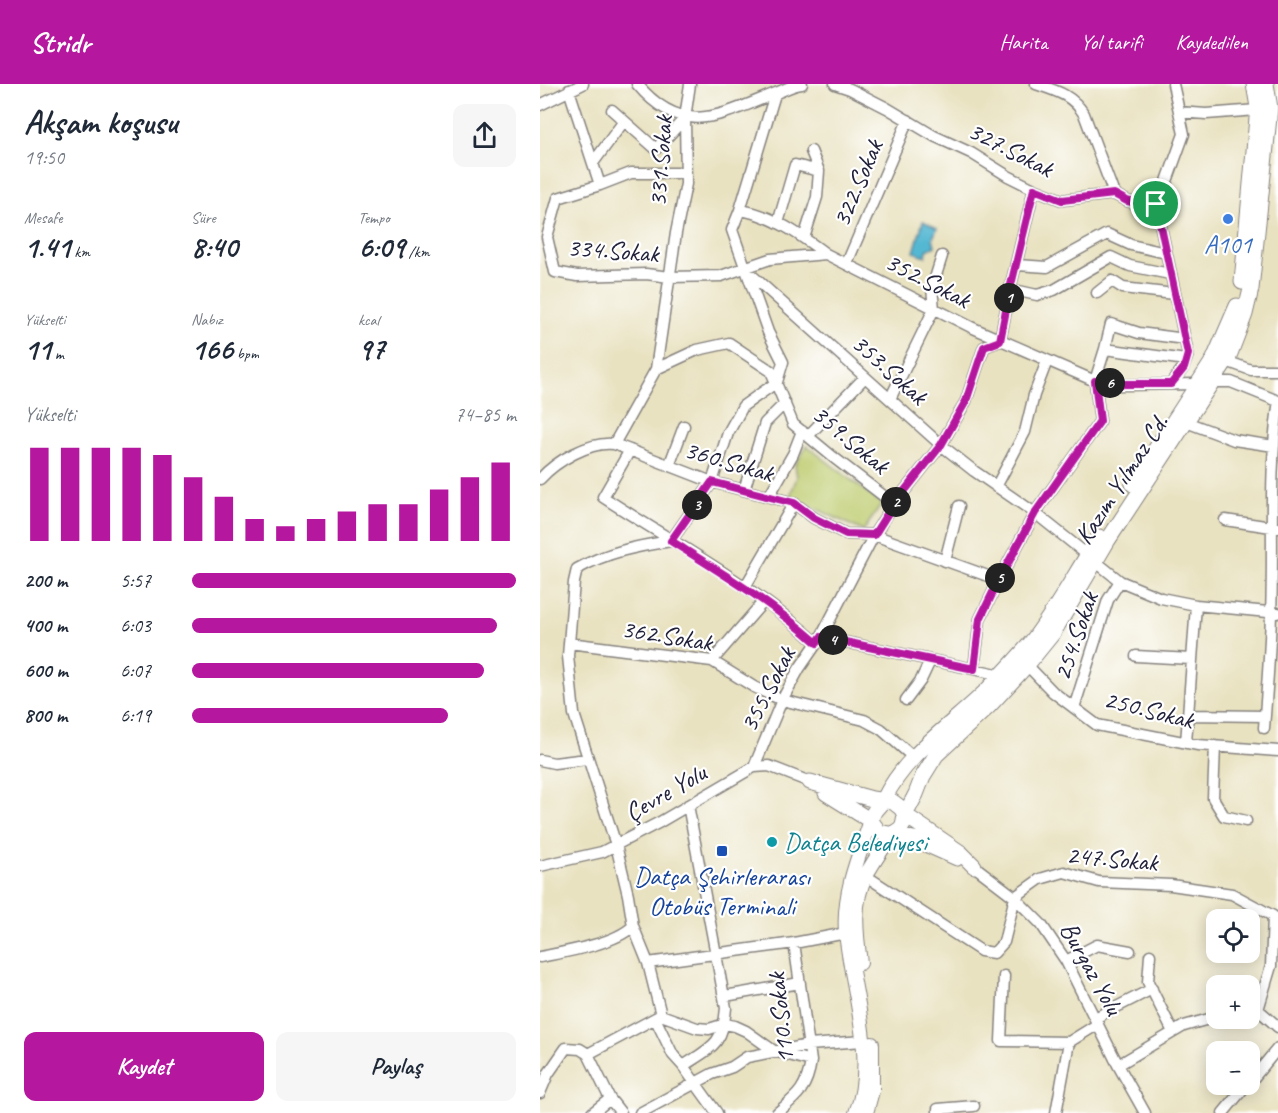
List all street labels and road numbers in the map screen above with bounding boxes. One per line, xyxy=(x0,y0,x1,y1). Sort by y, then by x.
street label: 331.Sokak xyxy=(641,113,680,208)
street label: 327.Sokak xyxy=(963,114,1060,186)
street label: 322.Sokak xyxy=(824,133,891,232)
street label: 334.Sokak xyxy=(566,231,661,270)
street label: 352.Sokak xyxy=(880,245,977,317)
street label: 353.Sokak xyxy=(845,327,936,413)
street label: 359.Sokak xyxy=(805,397,897,482)
street label: Kazım Yılmaz Cd. xyxy=(1067,407,1176,551)
street label: 360.Sokak xyxy=(680,433,779,490)
street label: 254.Sokak xyxy=(1045,586,1106,685)
street label: 362.Sokak xyxy=(619,612,716,659)
street label: 355.Sokak xyxy=(732,640,804,737)
street label: 250.Sokak xyxy=(1101,682,1199,737)
street label: Çevre Yolu xyxy=(619,755,713,829)
street label: 247.Sokak xyxy=(1065,838,1160,879)
street label: Burgaz Yolu xyxy=(1053,916,1131,1022)
street label: 110.Sokak xyxy=(759,969,802,1065)

